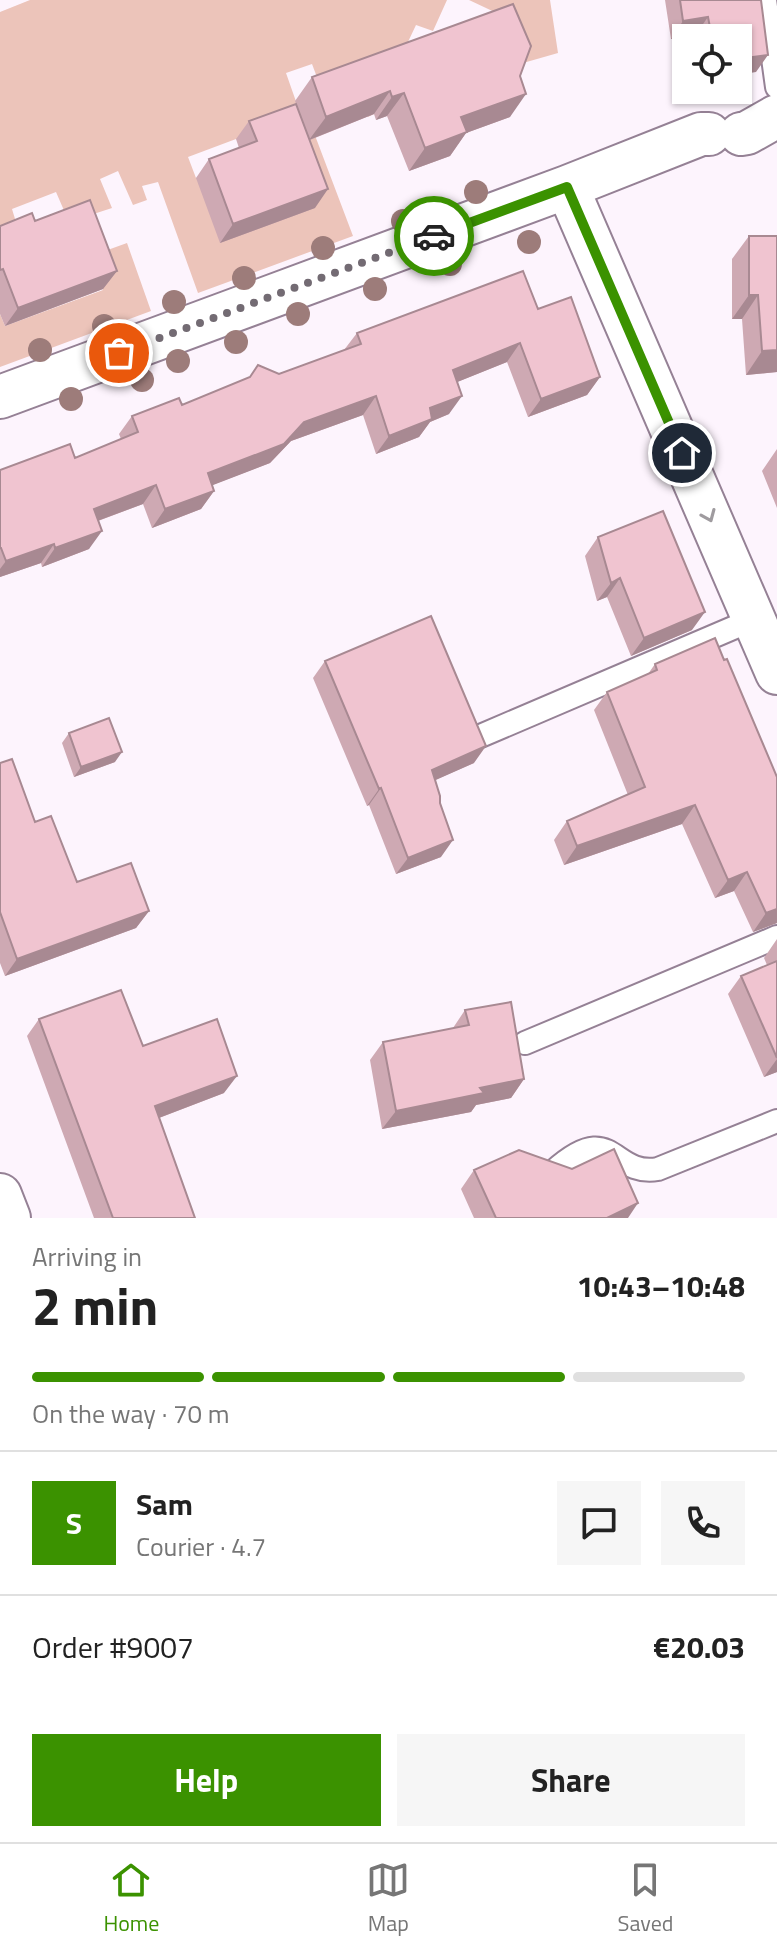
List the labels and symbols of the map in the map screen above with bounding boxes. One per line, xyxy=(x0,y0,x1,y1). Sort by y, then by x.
courier xyxy=(394,196,474,276)
pin xyxy=(85,319,153,387)
pin xyxy=(648,419,716,487)
one-way arrow xyxy=(700,508,716,522)

